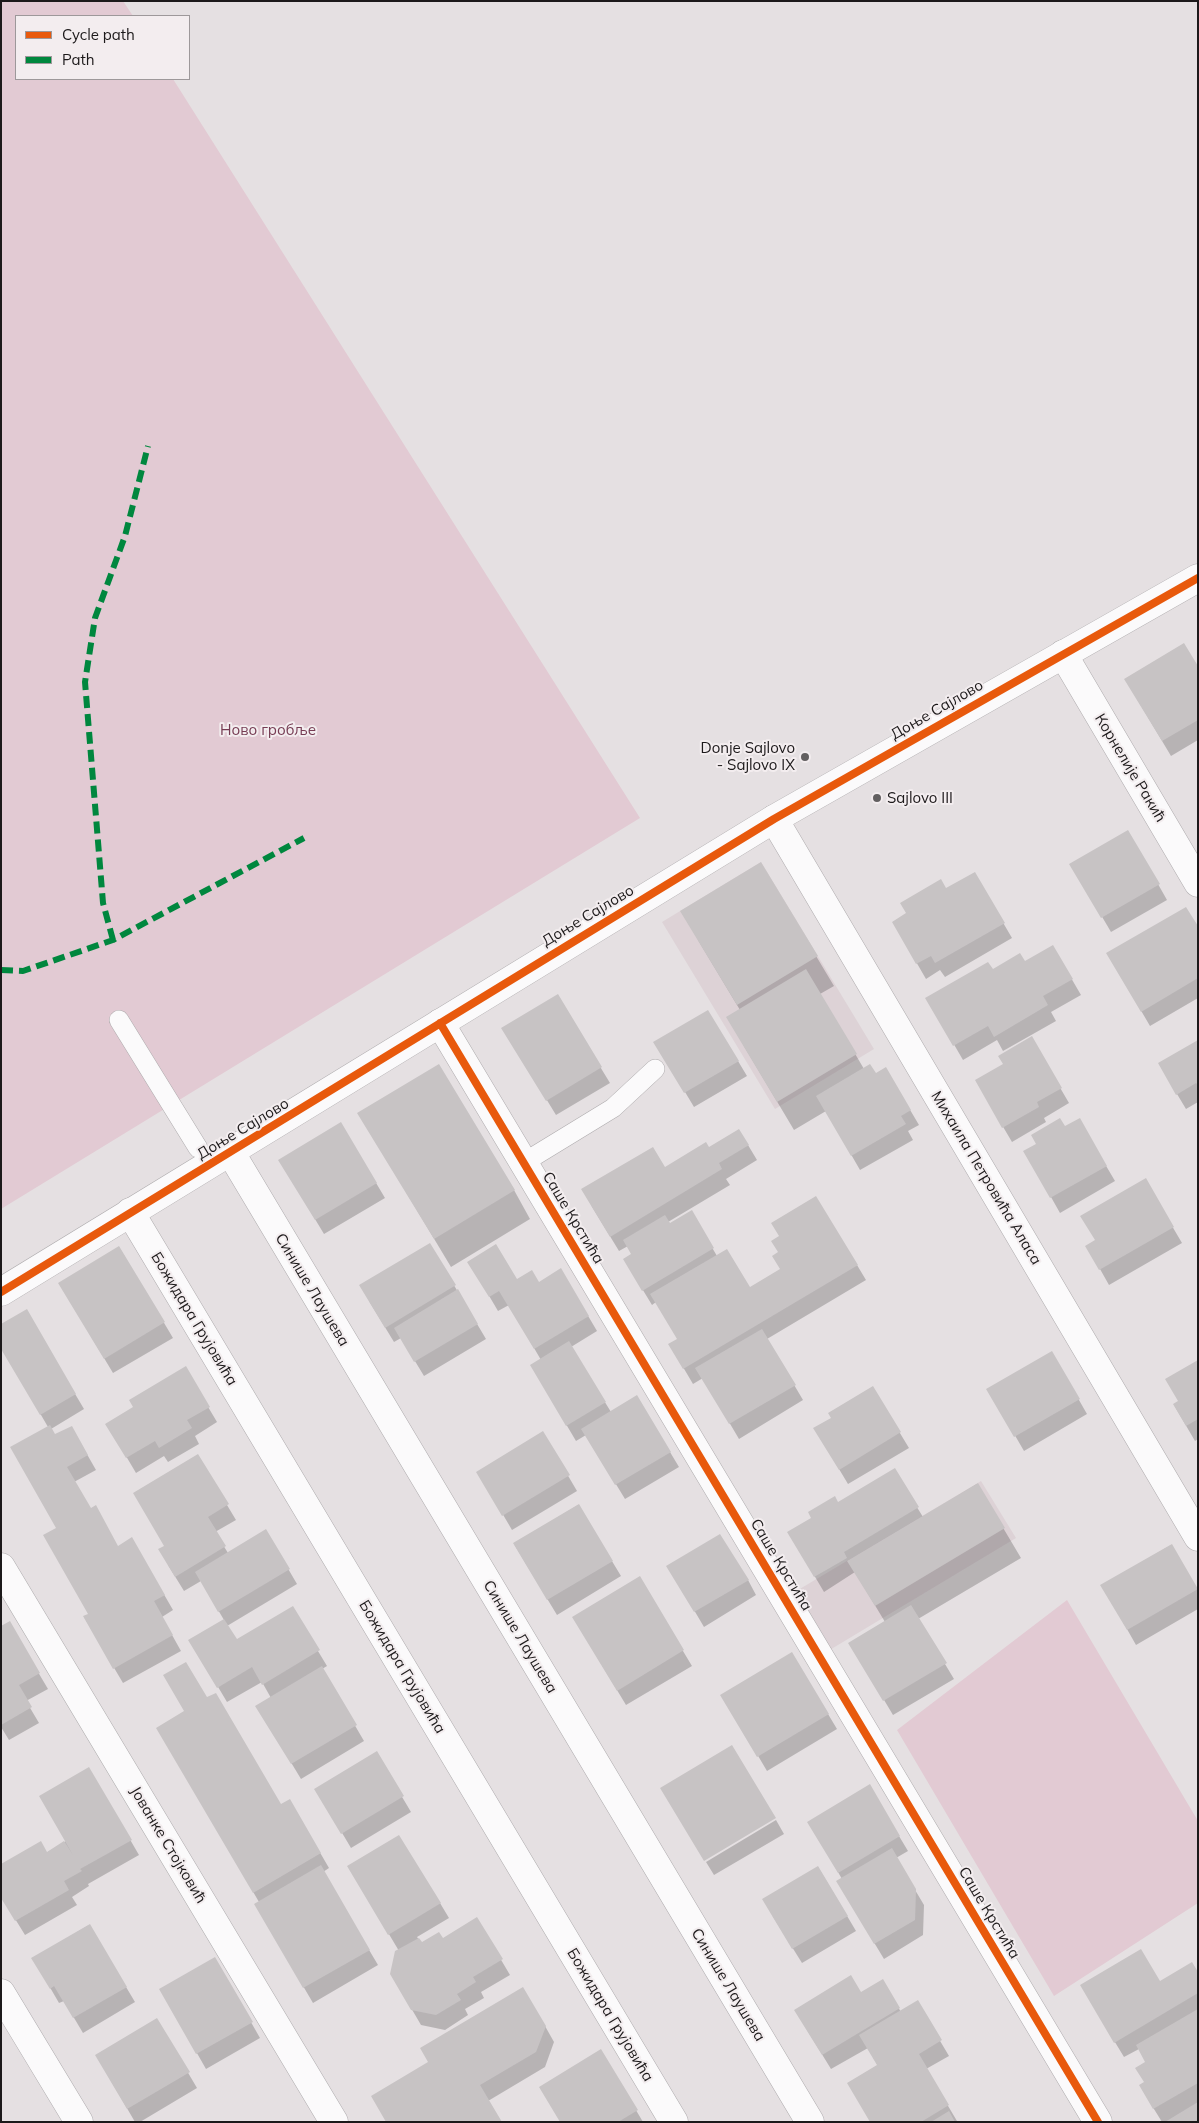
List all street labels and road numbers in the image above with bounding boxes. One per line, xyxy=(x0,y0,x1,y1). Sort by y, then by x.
street label: Доње Сајлово xyxy=(887,676,987,744)
street label: Корнелије Ракић xyxy=(1091,711,1169,825)
street label: Доње Сајлово xyxy=(539,881,637,951)
street label: Михаила Петровића Аласа xyxy=(927,1088,1045,1268)
street label: Доње Сајлово xyxy=(194,1094,292,1164)
street label: Саше Крстића xyxy=(538,1169,608,1267)
street label: Синише Лаушева xyxy=(271,1230,353,1350)
street label: Божидара Грујовића xyxy=(147,1249,241,1389)
street label: Саше Крстића xyxy=(746,1516,816,1614)
street label: Синише Лаушева xyxy=(479,1577,561,1697)
street label: Божидара Грујовића xyxy=(355,1597,449,1737)
street label: Јованке Стојковић xyxy=(126,1783,210,1907)
street label: Саше Крстића xyxy=(954,1864,1024,1962)
street label: Синише Лаушева xyxy=(687,1925,769,2045)
street label: Божидара Грујовића xyxy=(563,1945,657,2085)

